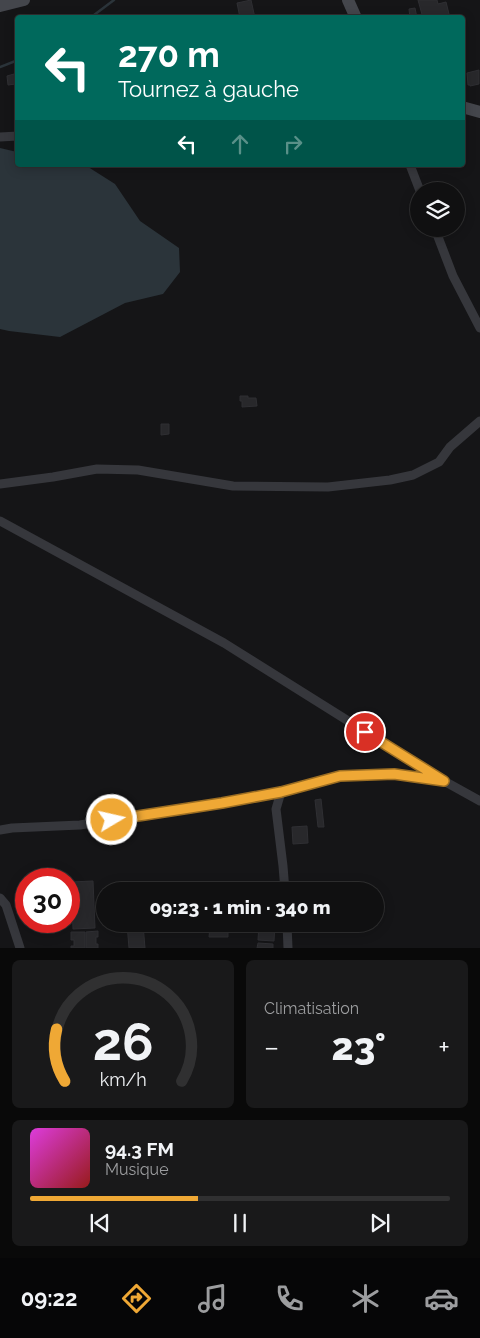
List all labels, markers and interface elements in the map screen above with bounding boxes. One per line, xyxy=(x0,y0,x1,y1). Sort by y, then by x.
text: 270 m xyxy=(118,34,220,75)
icon: left xyxy=(35,35,100,100)
text: Tournez à gauche xyxy=(118,76,299,102)
icon: left xyxy=(173,130,201,158)
icon: ahead xyxy=(226,130,254,158)
icon: right xyxy=(279,130,307,158)
map controls xyxy=(410,182,465,237)
button: layers xyxy=(410,182,465,237)
pin xyxy=(344,711,386,753)
icon: arrive xyxy=(351,718,379,746)
position arrow xyxy=(85,793,137,845)
speed limit sign: 30 xyxy=(15,868,80,933)
text: 09:23 · 1 min · 340 m xyxy=(149,896,331,918)
text: Climatisation xyxy=(264,999,359,1018)
text: 26 xyxy=(93,1011,153,1072)
text: 23° xyxy=(332,1024,386,1069)
text: − xyxy=(264,1031,279,1064)
text: + xyxy=(438,1031,450,1064)
text: km/h xyxy=(99,1069,147,1090)
text: 94.3 FM xyxy=(105,1138,174,1160)
text: Musique xyxy=(105,1160,169,1179)
icon: previous xyxy=(86,1209,114,1237)
icon: pause xyxy=(226,1209,254,1237)
icon: next xyxy=(366,1209,394,1237)
icon: directions xyxy=(119,1281,154,1316)
icon: music xyxy=(195,1281,230,1316)
icon: phone xyxy=(272,1281,307,1316)
icon: climate xyxy=(348,1281,383,1316)
icon: car xyxy=(424,1281,459,1316)
text: 09:22 xyxy=(21,1285,77,1311)

